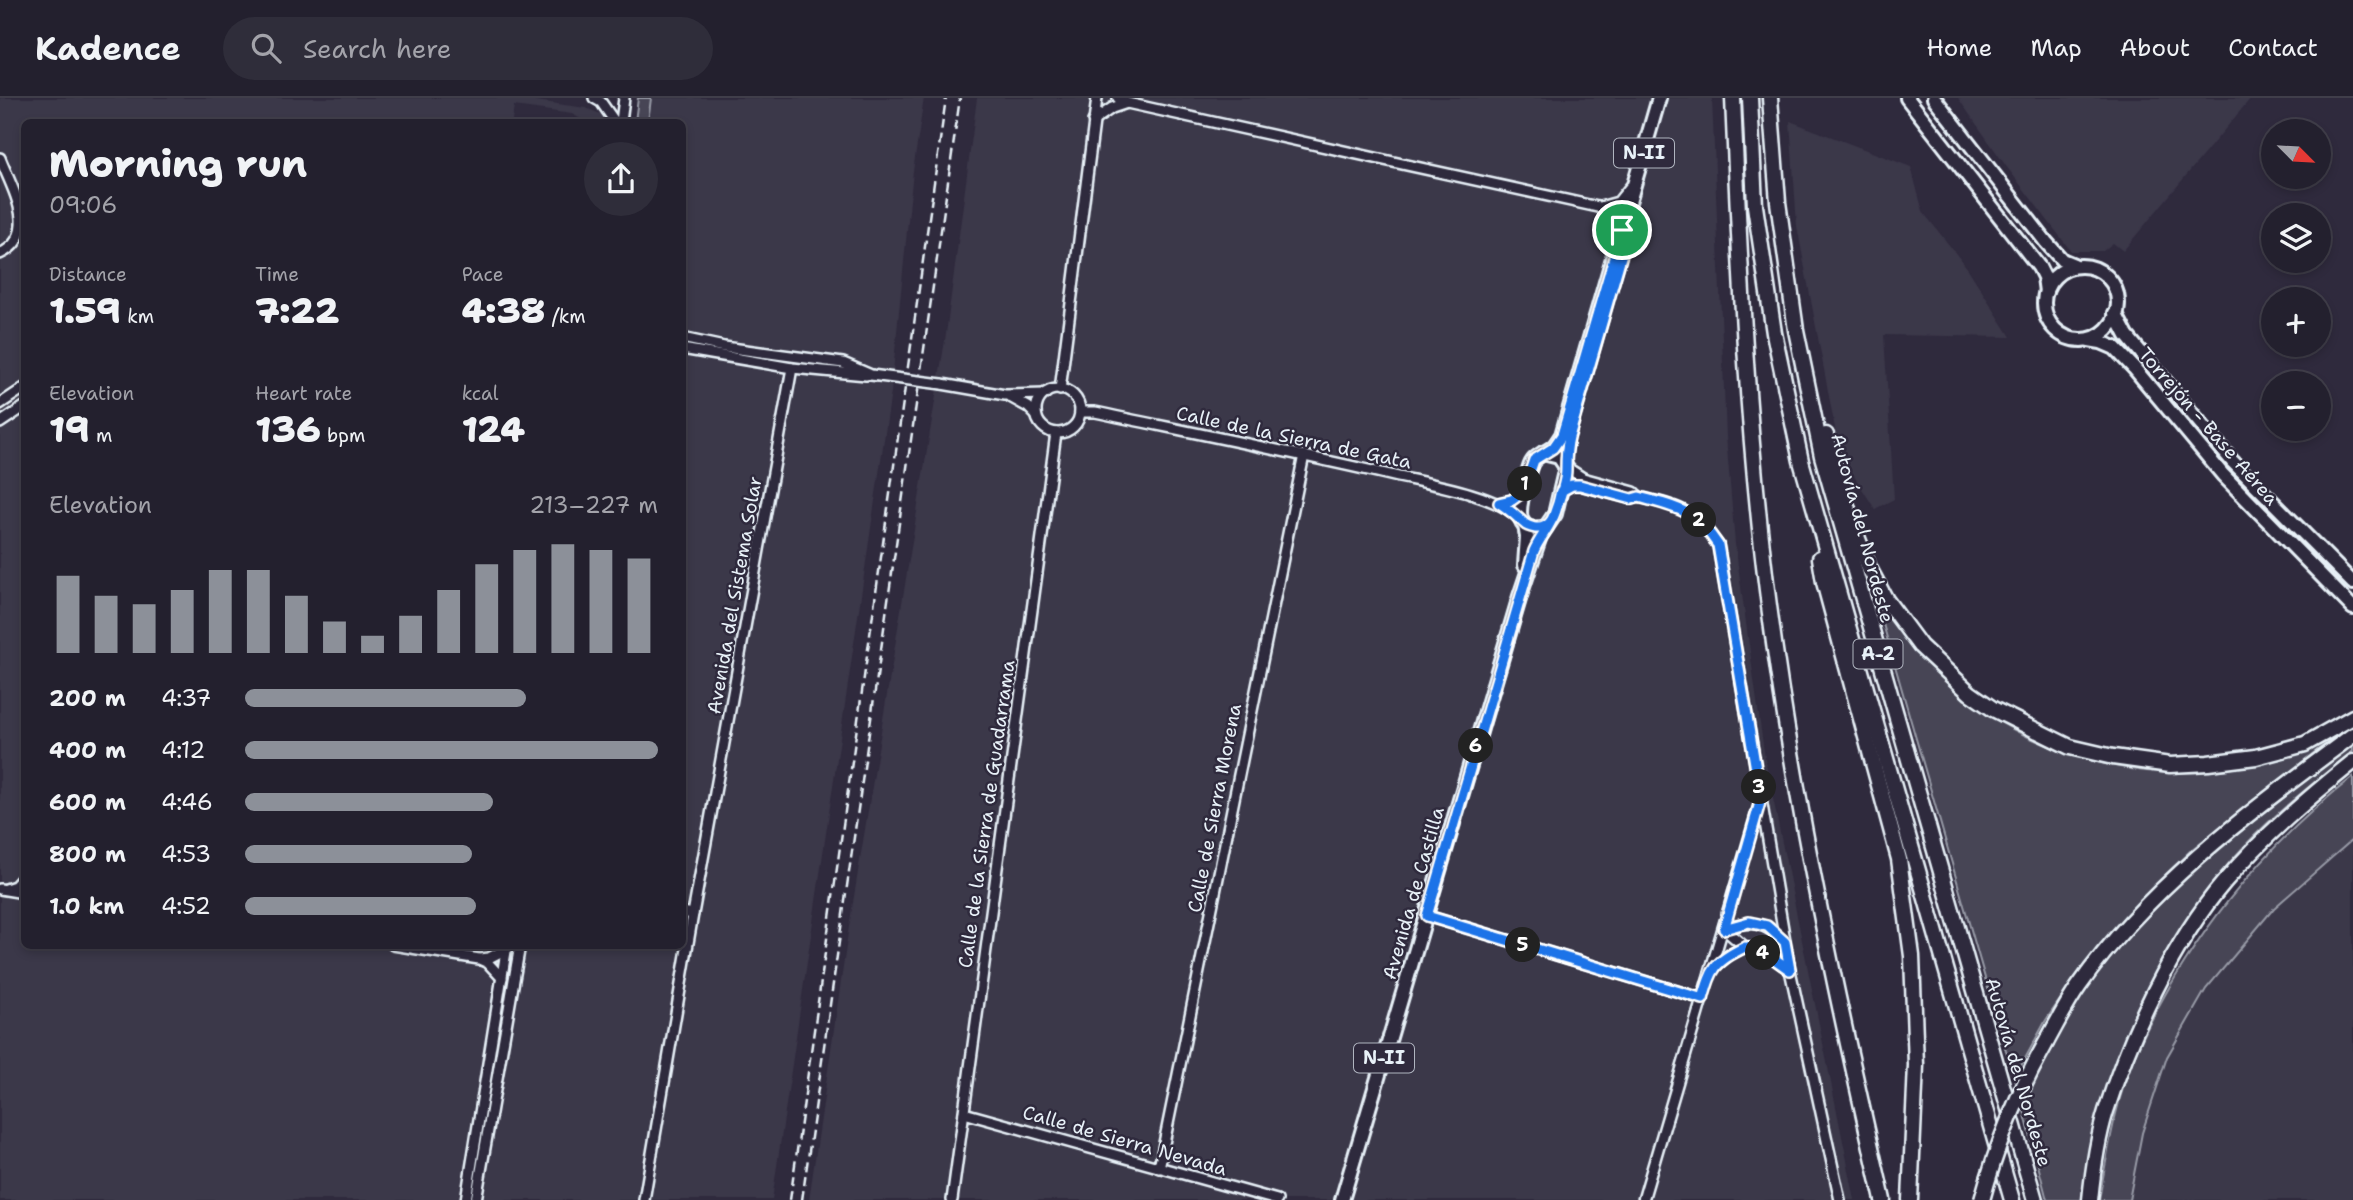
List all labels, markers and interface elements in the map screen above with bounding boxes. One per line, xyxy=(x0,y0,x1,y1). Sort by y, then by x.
search box xyxy=(223,17,713,80)
text: Kadence xyxy=(35,26,181,71)
icon: search xyxy=(247,29,285,67)
text: Search here xyxy=(303,31,451,66)
text: Home xyxy=(1926,32,1992,64)
text: Map xyxy=(2030,32,2082,64)
text: About xyxy=(2120,32,2190,64)
text: Contact xyxy=(2228,32,2318,64)
north arrow xyxy=(2261,119,2331,189)
map controls xyxy=(2261,119,2331,441)
text: Morning run xyxy=(49,138,307,189)
road number: N-II xyxy=(1614,138,1674,168)
button: share xyxy=(584,142,658,216)
text: 09:06 xyxy=(49,190,117,220)
pin xyxy=(1592,200,1652,260)
button: layers xyxy=(2261,203,2331,273)
icon: arrive xyxy=(1603,211,1641,249)
text: Distance xyxy=(49,262,127,287)
text: Time xyxy=(255,262,299,287)
text: Pace xyxy=(462,262,503,287)
text: 1.59 xyxy=(49,287,121,334)
text: 7:22 xyxy=(255,287,339,334)
text: 4:38 xyxy=(462,287,545,334)
button: + xyxy=(2261,287,2331,357)
text: km xyxy=(121,304,154,329)
text: /km xyxy=(545,304,586,329)
street label: Torrejón - Base Aérea xyxy=(2133,342,2284,511)
button: − xyxy=(2261,371,2331,441)
text: Elevation xyxy=(49,381,134,406)
text: Heart rate xyxy=(255,381,352,406)
text: kcal xyxy=(462,381,499,406)
street label: Calle de la Sierra de Gata xyxy=(1174,400,1414,475)
text: 19 xyxy=(49,406,90,453)
text: 136 xyxy=(255,406,321,453)
text: 124 xyxy=(462,406,525,453)
text: m xyxy=(90,423,112,448)
text: bpm xyxy=(321,423,365,448)
street label: Autovía del Nordeste xyxy=(1825,430,1900,626)
pin: 1 xyxy=(1508,466,1542,502)
text: 1 xyxy=(1520,471,1529,496)
street label: Avenida del Sistema Solar xyxy=(701,474,768,716)
text: Elevation xyxy=(49,490,152,520)
text: 213–227 m xyxy=(529,490,658,520)
pin: 2 xyxy=(1682,502,1716,538)
text: 2 xyxy=(1692,507,1705,532)
road number: A-2 xyxy=(1854,640,1902,668)
street label: Calle de la Sierra de Guadarrama xyxy=(952,658,1021,970)
text: 200 m xyxy=(49,683,126,713)
text: 4:37 xyxy=(161,683,211,713)
street label: Calle de Sierra Morena xyxy=(1182,701,1247,915)
pin: 6 xyxy=(1458,728,1494,764)
text: 6 xyxy=(1469,733,1482,758)
text: 400 m xyxy=(49,735,126,765)
text: 4:12 xyxy=(161,735,205,765)
pin: 3 xyxy=(1742,770,1776,804)
text: 3 xyxy=(1752,774,1765,799)
text: 600 m xyxy=(49,787,126,817)
text: 4:46 xyxy=(161,787,213,817)
street label: Avenida de Castilla xyxy=(1377,804,1450,982)
text: 800 m xyxy=(49,839,126,869)
text: 4:53 xyxy=(161,839,211,869)
text: 1.0 km xyxy=(49,891,124,921)
text: 4:52 xyxy=(161,891,211,921)
pin: 5 xyxy=(1506,928,1540,962)
text: 5 xyxy=(1517,932,1528,957)
pin: 4 xyxy=(1746,936,1780,970)
text: 4 xyxy=(1756,940,1769,965)
street label: Autovía del Nordeste xyxy=(1980,975,2057,1170)
road number: N-II xyxy=(1354,1043,1414,1072)
street label: Calle de Sierra Nevada xyxy=(1020,1099,1230,1182)

